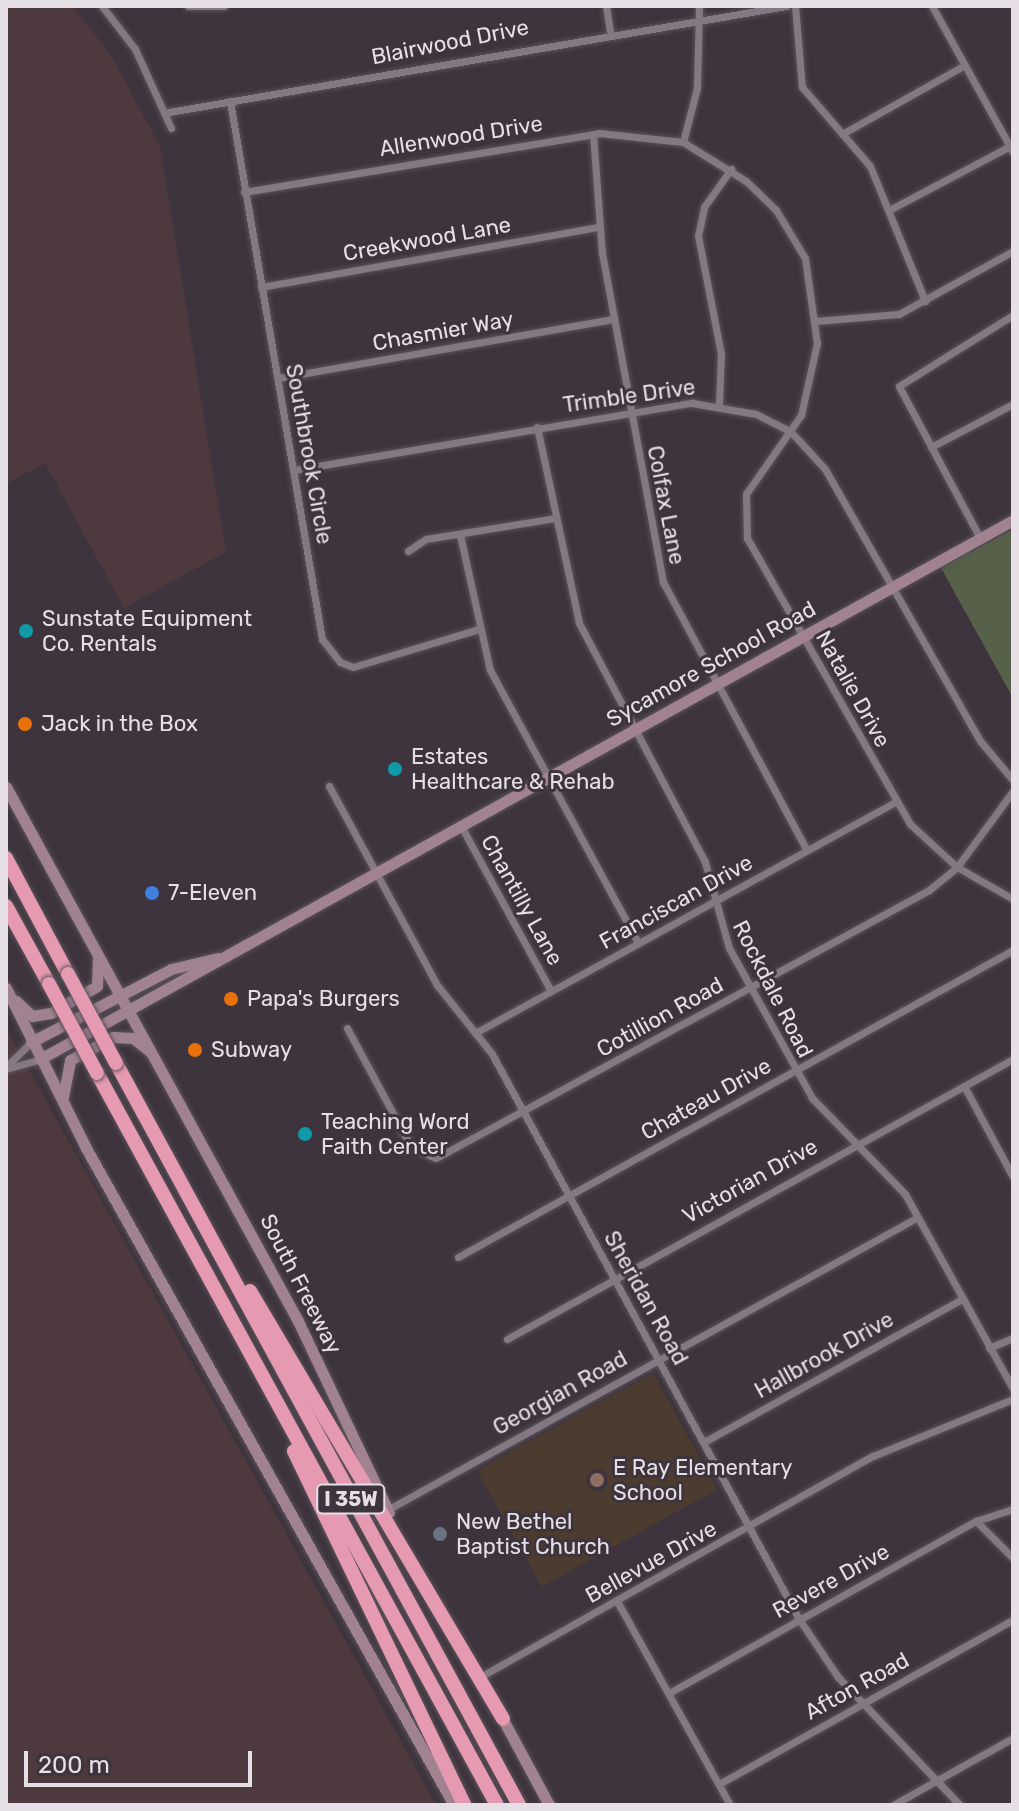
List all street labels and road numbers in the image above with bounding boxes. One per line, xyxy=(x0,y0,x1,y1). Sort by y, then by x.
street label: Blairwood Drive xyxy=(369,14,531,70)
street label: Allenwood Drive xyxy=(377,110,545,162)
street label: Creekwood Lane xyxy=(341,211,513,267)
street label: Chasmier Way xyxy=(370,306,516,356)
street label: Southbrook Circle xyxy=(280,362,338,546)
street label: Trimble Drive xyxy=(561,374,697,418)
street label: Colfax Lane xyxy=(642,443,690,567)
street label: Sycamore School Road xyxy=(602,595,820,733)
street label: Natalie Drive xyxy=(810,626,896,752)
street label: Chantilly Lane xyxy=(475,830,569,970)
street label: Franciscan Drive xyxy=(595,849,757,955)
street label: Rockdale Road xyxy=(727,916,819,1062)
street label: Cotillion Road xyxy=(592,971,728,1063)
street label: Chateau Drive xyxy=(636,1052,776,1146)
street label: Victorian Drive xyxy=(678,1133,822,1229)
street label: South Freeway xyxy=(254,1210,348,1358)
street label: Sheridan Road xyxy=(598,1226,694,1370)
street label: Hallbrook Drive xyxy=(750,1306,898,1404)
street label: Georgian Road xyxy=(488,1345,632,1441)
road number: I 35W xyxy=(315,1483,387,1515)
street label: Bellevue Drive xyxy=(581,1515,721,1609)
street label: Revere Drive xyxy=(768,1538,894,1624)
street label: Afton Road xyxy=(800,1647,914,1725)

